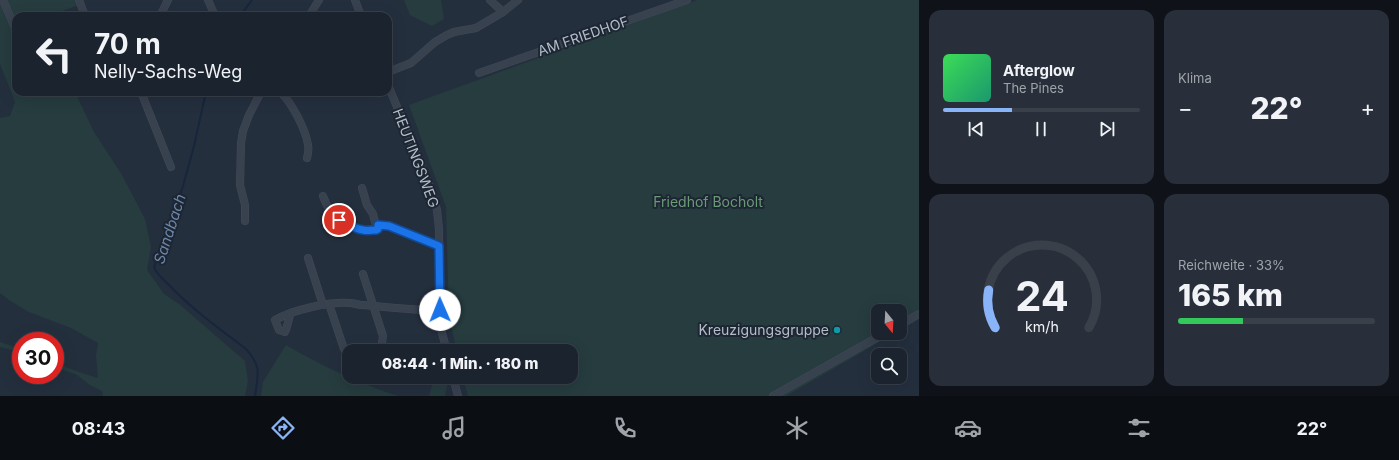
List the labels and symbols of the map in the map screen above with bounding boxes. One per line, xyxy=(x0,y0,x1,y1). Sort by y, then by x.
street label: AM FRIEDHOF xyxy=(535,12,631,59)
street label: HEUTINGSWEG xyxy=(390,106,443,210)
water label: Sandbach xyxy=(149,191,190,266)
park label: Friedhof Bocholt xyxy=(653,193,763,210)
pin xyxy=(322,203,356,237)
position arrow xyxy=(419,289,461,331)
north arrow xyxy=(871,304,907,340)
place label: Kreuzigungsgruppe xyxy=(698,321,829,338)
marker: Kreuzigungsgruppe xyxy=(832,325,842,335)
speed limit sign: 30 xyxy=(12,332,64,384)

